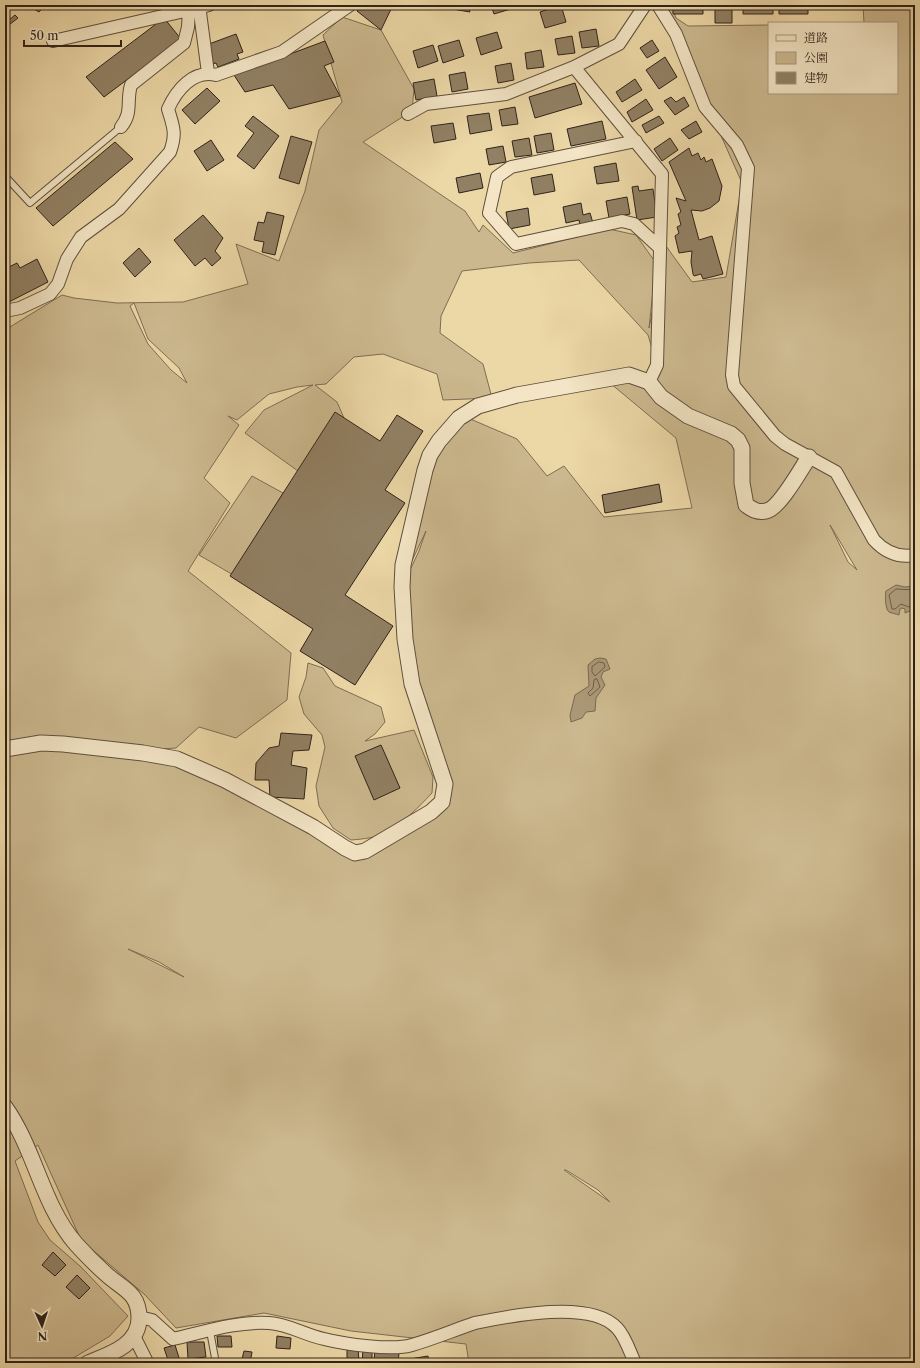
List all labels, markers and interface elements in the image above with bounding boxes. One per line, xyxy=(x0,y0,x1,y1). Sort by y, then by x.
scale bar xyxy=(24,22,121,48)
legend xyxy=(768,22,898,94)
text: 50 m xyxy=(30,28,59,43)
text: 道路 xyxy=(804,30,828,45)
text: 公園 xyxy=(804,50,828,65)
text: 建物 xyxy=(804,70,828,85)
north arrow xyxy=(22,1306,62,1346)
text: N xyxy=(37,1329,48,1343)

